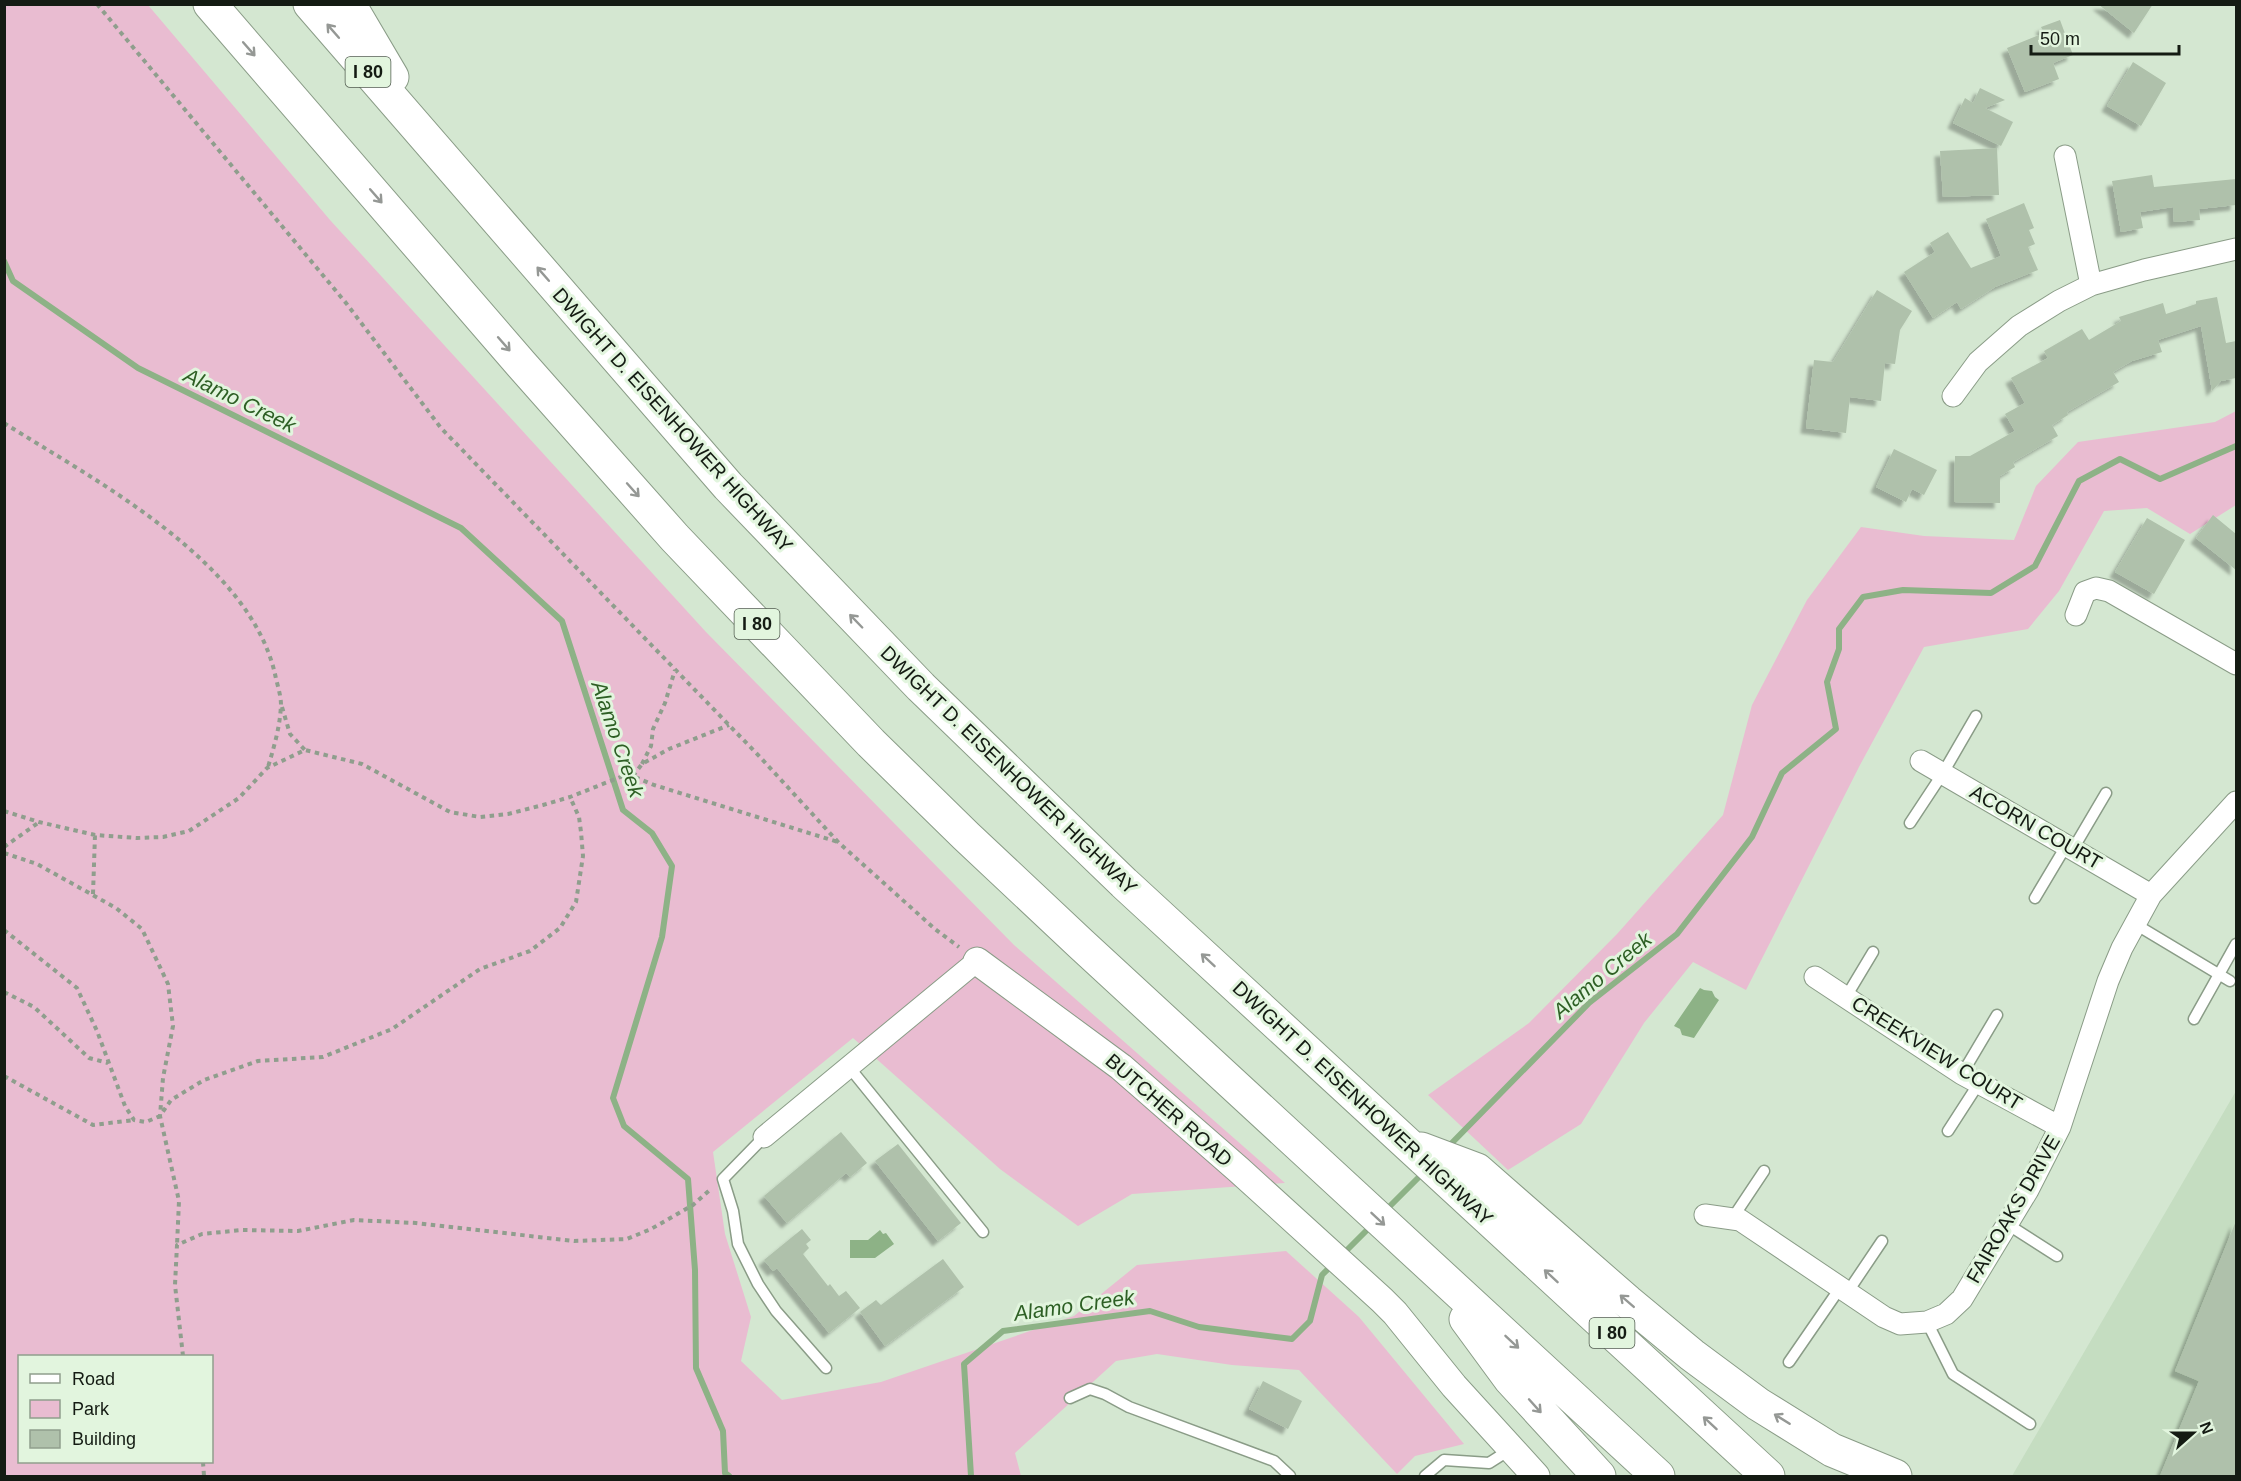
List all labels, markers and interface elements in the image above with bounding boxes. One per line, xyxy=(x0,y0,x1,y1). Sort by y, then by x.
scale bar xyxy=(2031,18,2180,56)
one-way arrow xyxy=(326,24,340,39)
text: 50 m xyxy=(2040,29,2080,49)
one-way arrow xyxy=(242,41,255,57)
road number: I 80 xyxy=(346,57,391,87)
one-way arrow xyxy=(369,188,383,203)
one-way arrow xyxy=(536,267,550,282)
street label: DWIGHT D. EISENHOWER HIGHWAY xyxy=(549,284,797,556)
one-way arrow xyxy=(497,336,510,352)
water label: Alamo Creek xyxy=(179,362,301,438)
one-way arrow xyxy=(626,482,640,497)
road number: I 80 xyxy=(734,609,780,639)
one-way arrow xyxy=(849,613,864,628)
street label: DWIGHT D. EISENHOWER HIGHWAY xyxy=(876,641,1142,899)
water label: Alamo Creek xyxy=(587,676,649,802)
street label: ACORN COURT xyxy=(1966,780,2106,874)
water label: Alamo Creek xyxy=(1547,926,1657,1024)
one-way arrow xyxy=(1201,953,1216,967)
street label: DWIGHT D. EISENHOWER HIGHWAY xyxy=(1228,976,1498,1230)
street label: CREEKVIEW COURT xyxy=(1848,992,2026,1114)
street label: BUTCHER ROAD xyxy=(1101,1049,1237,1171)
street label: FAIROAKS DRIVE xyxy=(1962,1131,2064,1287)
one-way arrow xyxy=(1370,1212,1385,1226)
one-way arrow xyxy=(1543,1269,1558,1283)
water label: Alamo Creek xyxy=(1010,1285,1137,1325)
one-way arrow xyxy=(1620,1294,1635,1308)
road number: I 80 xyxy=(1590,1318,1634,1348)
one-way arrow xyxy=(1504,1334,1519,1348)
legend xyxy=(18,1355,213,1463)
text: Road xyxy=(72,1369,115,1389)
one-way arrow xyxy=(1528,1398,1542,1413)
text: Park xyxy=(72,1399,110,1419)
north arrow xyxy=(2163,1403,2223,1463)
one-way arrow xyxy=(1774,1413,1791,1425)
one-way arrow xyxy=(1702,1416,1717,1430)
text: N xyxy=(2197,1419,2217,1436)
text: Building xyxy=(72,1429,136,1449)

